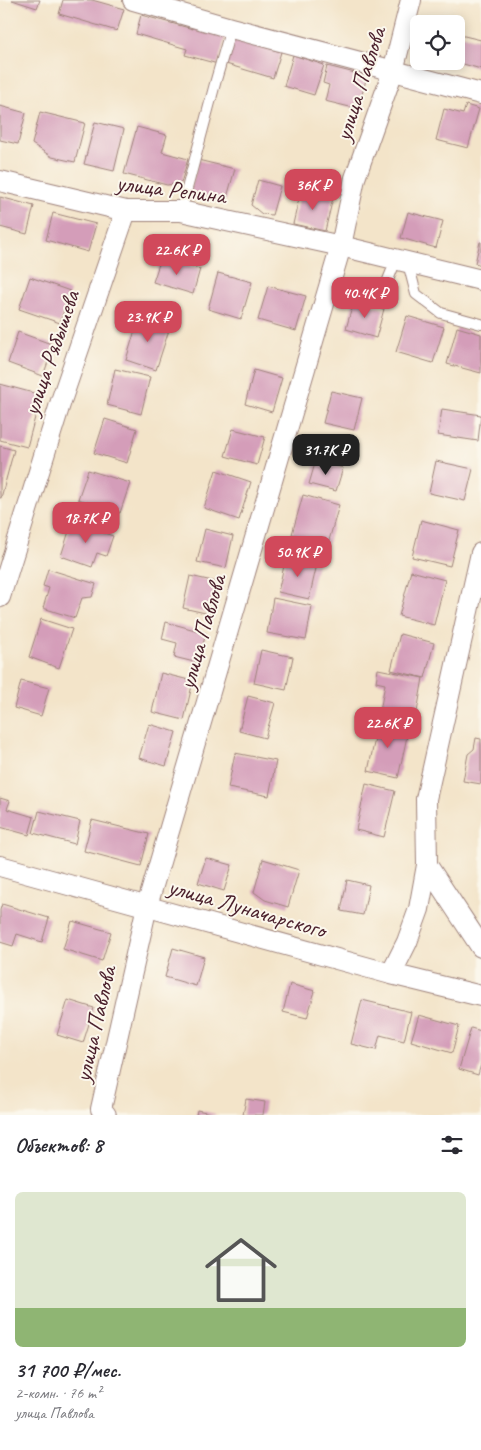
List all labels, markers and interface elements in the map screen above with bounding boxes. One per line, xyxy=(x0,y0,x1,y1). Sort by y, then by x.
map controls xyxy=(410,15,465,70)
button: locate xyxy=(410,15,465,70)
street label: улица Павлова xyxy=(327,21,393,147)
street label: улица Репина xyxy=(113,167,229,211)
pin: 36K ₽ xyxy=(278,168,348,211)
text: 36K ₽ xyxy=(295,175,331,195)
pin: 22.6K ₽ xyxy=(131,234,223,276)
text: 22.6K ₽ xyxy=(154,240,200,260)
pin: 40.4K ₽ xyxy=(319,276,411,319)
text: 40.4K ₽ xyxy=(342,283,388,303)
street label: улица Рябышева xyxy=(15,285,87,421)
pin: 23.9K ₽ xyxy=(102,300,194,343)
text: 23.9K ₽ xyxy=(126,307,170,327)
pin: 31.7K ₽ xyxy=(280,434,372,476)
text: 31.7K ₽ xyxy=(304,440,348,460)
pin: 18.7K ₽ xyxy=(40,502,132,544)
text: 18.7K ₽ xyxy=(64,508,108,528)
pin: 50.9K ₽ xyxy=(252,536,344,578)
text: 50.9K ₽ xyxy=(276,542,320,562)
street label: улица Павлова xyxy=(171,569,233,695)
pin: 22.6K ₽ xyxy=(342,706,434,749)
text: 22.6K ₽ xyxy=(365,713,411,733)
street label: улица Луначарского xyxy=(163,871,332,946)
street label: улица Павлова xyxy=(67,961,123,1087)
icon: filters xyxy=(438,1131,466,1159)
text: Объектов: 8 xyxy=(15,1132,103,1158)
icon: home xyxy=(196,1225,286,1315)
text: 31 700 ₽/мес. xyxy=(15,1357,121,1383)
text: 2-комн. · 76 m² xyxy=(15,1383,101,1403)
text: улица Павлова xyxy=(15,1403,93,1423)

